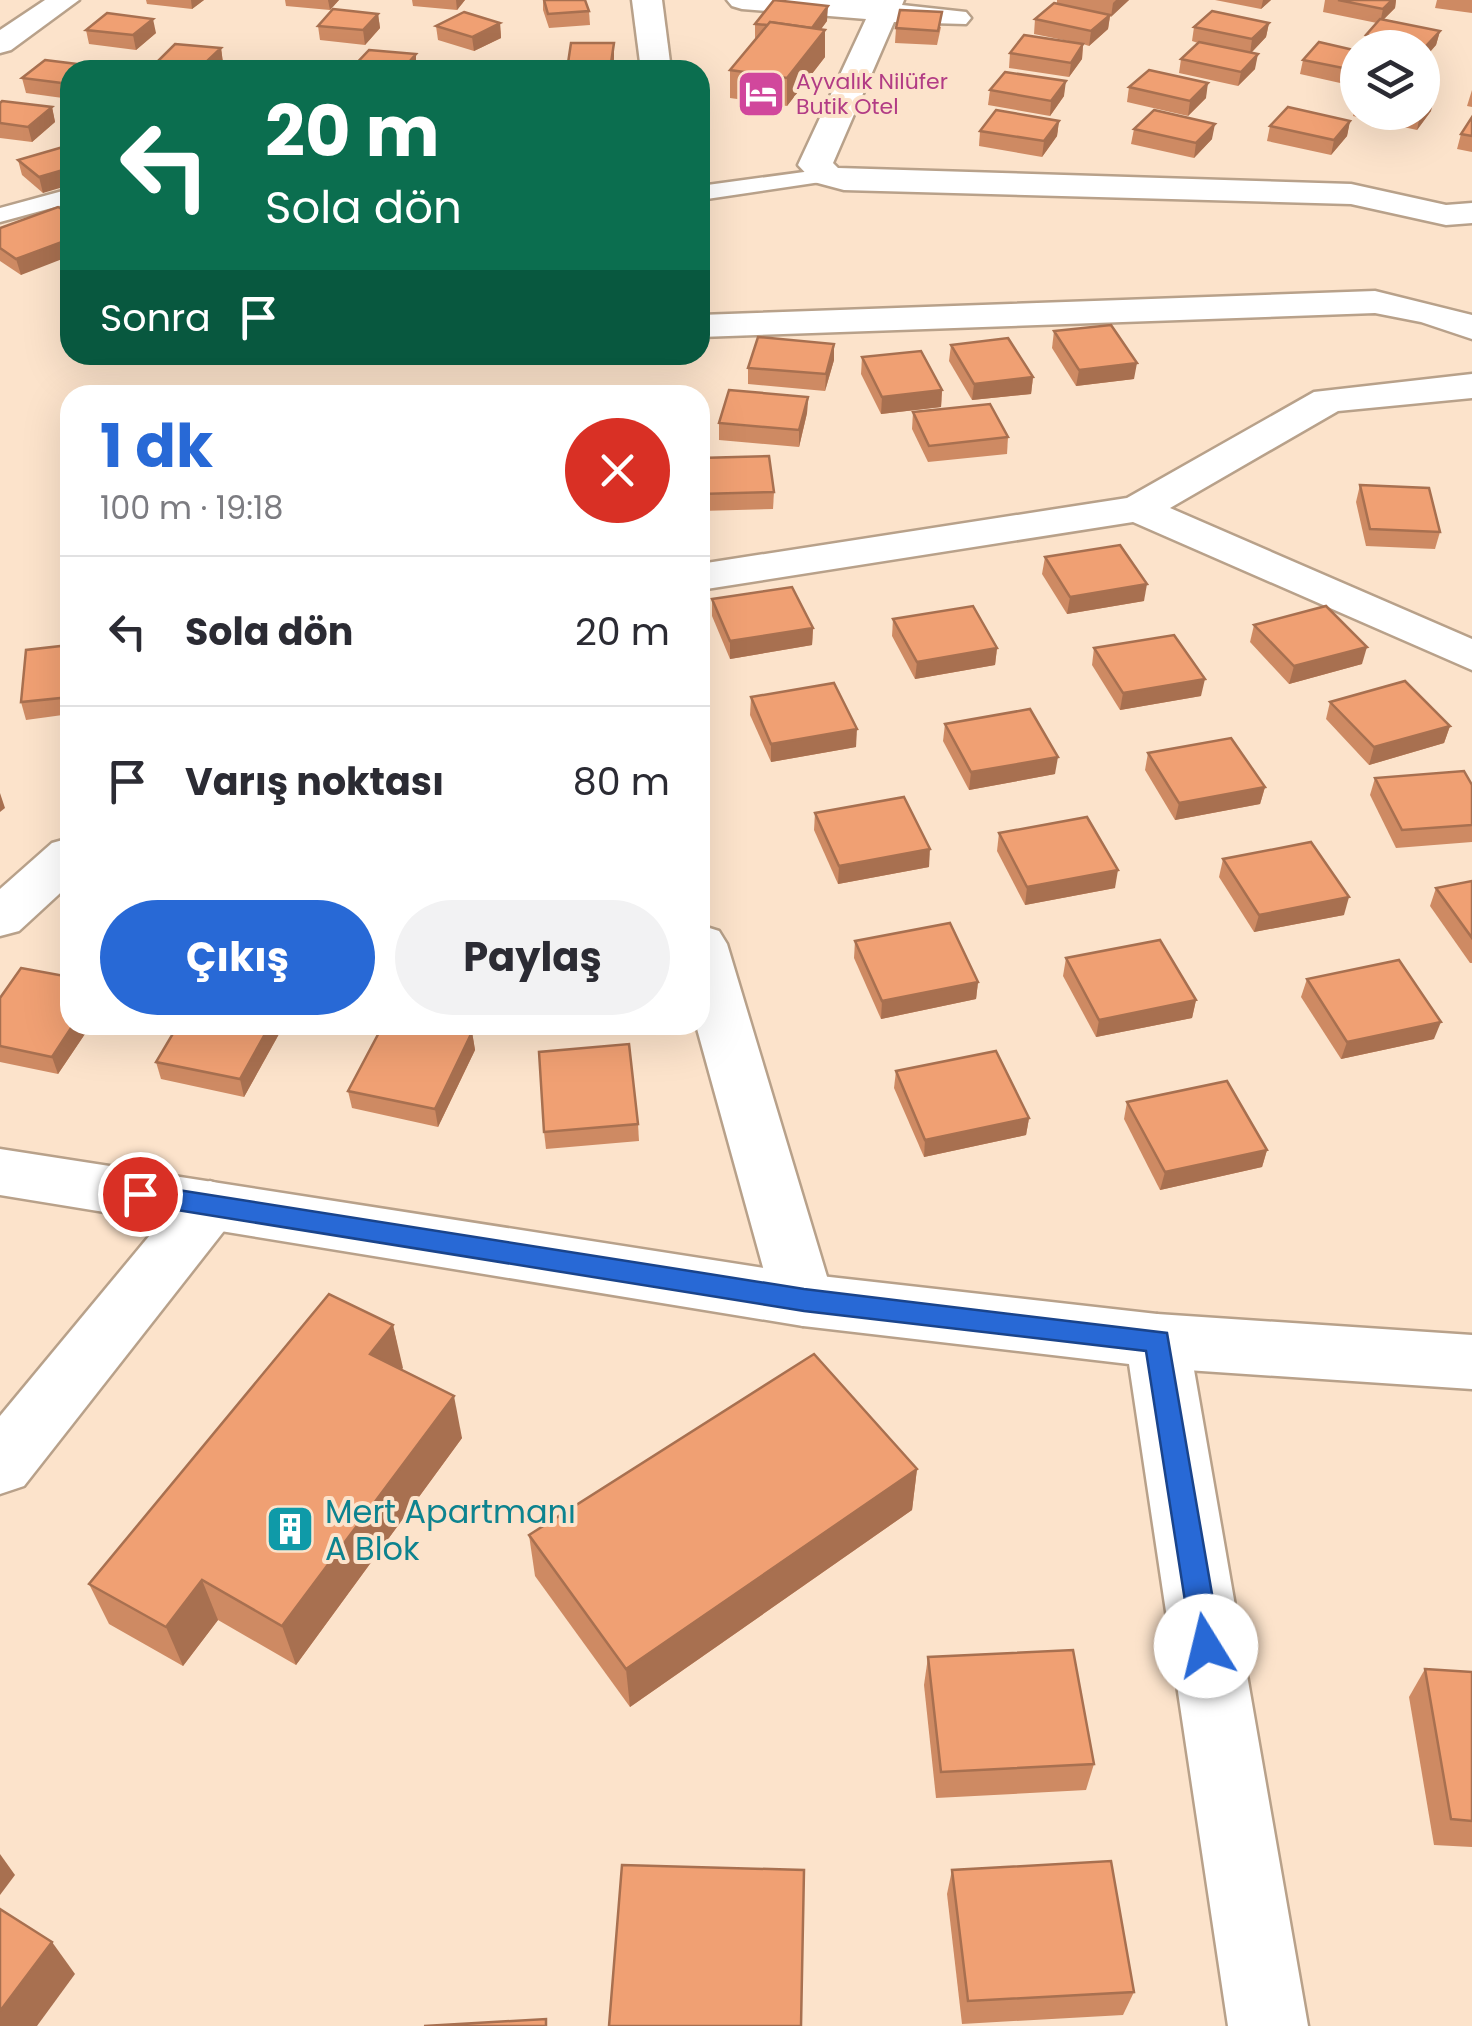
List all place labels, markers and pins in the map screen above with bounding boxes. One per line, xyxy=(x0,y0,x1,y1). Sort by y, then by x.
place label: Ayvalık Nilüfer Butik Otel xyxy=(796,66,948,122)
hotel icon: Ayvalık Nilüfer Butik Otel xyxy=(735,68,787,120)
pin xyxy=(98,1152,183,1237)
place label: Mert Apartmanı A Blok xyxy=(325,1489,576,1571)
building icon: Mert Apartmanı A Blok xyxy=(264,1503,316,1555)

